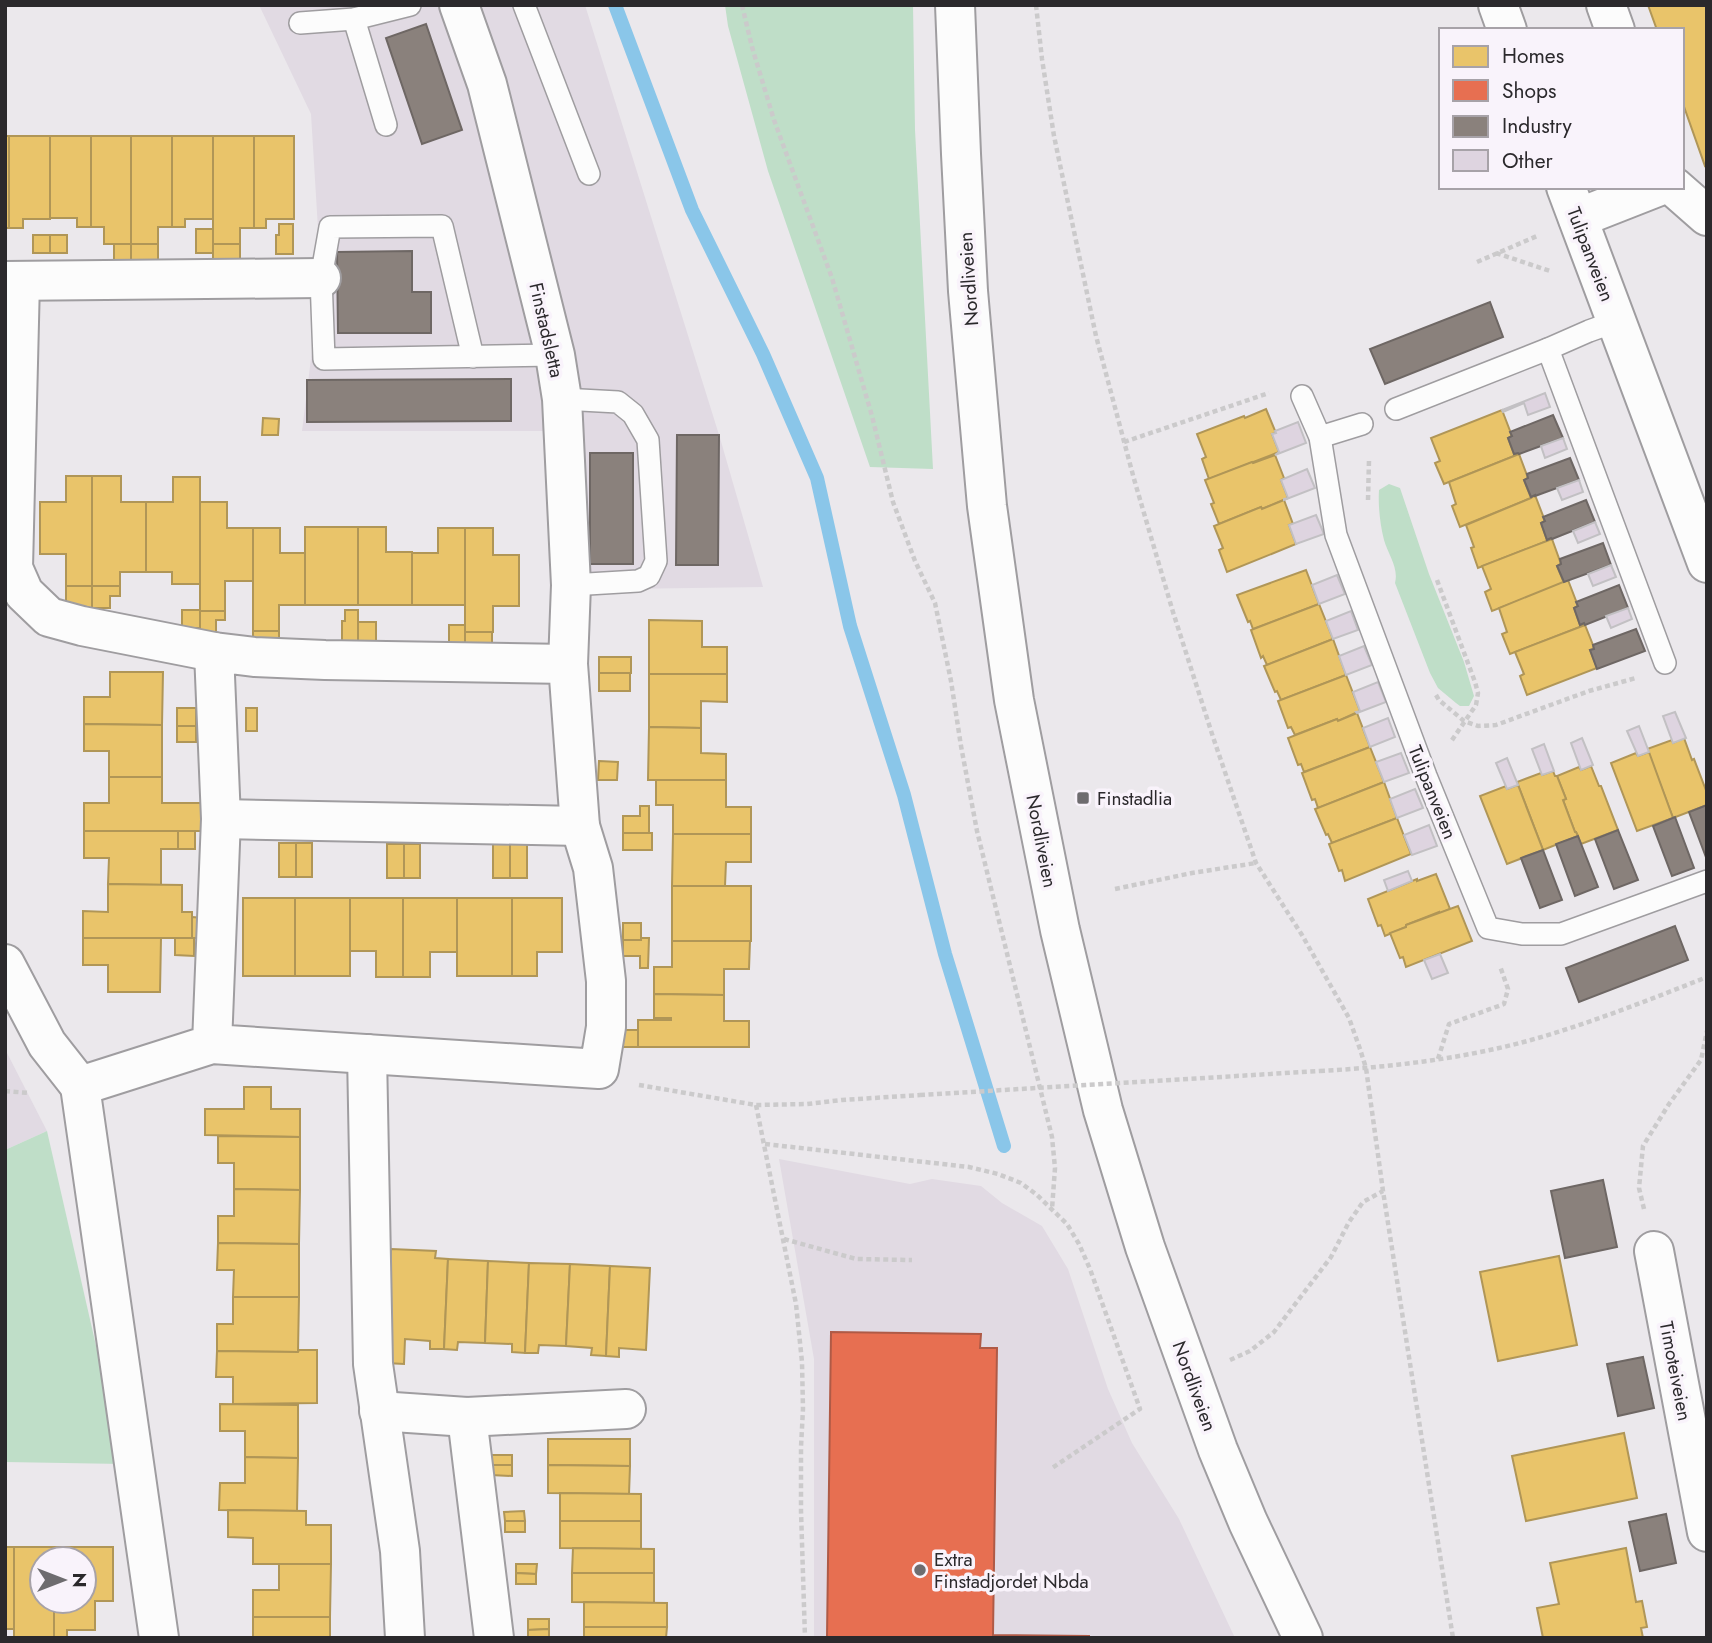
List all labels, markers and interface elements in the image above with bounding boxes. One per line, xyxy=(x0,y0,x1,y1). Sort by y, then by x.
legend xyxy=(1439,28,1684,189)
text: Homes xyxy=(1502,41,1564,71)
text: Shops xyxy=(1502,76,1556,106)
text: Industry xyxy=(1502,111,1573,141)
text: Other xyxy=(1502,146,1553,176)
street label: Tulipanveien xyxy=(1560,203,1621,305)
street label: Nordliveien xyxy=(952,231,985,327)
street label: Finstadsletta xyxy=(522,280,571,380)
street label: Tulipanveien xyxy=(1401,741,1464,843)
place label: Finstadlia xyxy=(1097,785,1172,812)
marker: Finstadlia xyxy=(1075,790,1091,806)
street label: Nordliveien xyxy=(1019,792,1064,890)
street label: Timoteiveien xyxy=(1653,1319,1698,1423)
street label: Nordliveien xyxy=(1166,1337,1223,1435)
north arrow xyxy=(28,1545,98,1615)
place label: Extra Finstadjordet Nbda xyxy=(934,1546,1089,1595)
marker: Extra Finstadjordet Nbda xyxy=(912,1562,928,1578)
text: N xyxy=(66,1572,93,1588)

